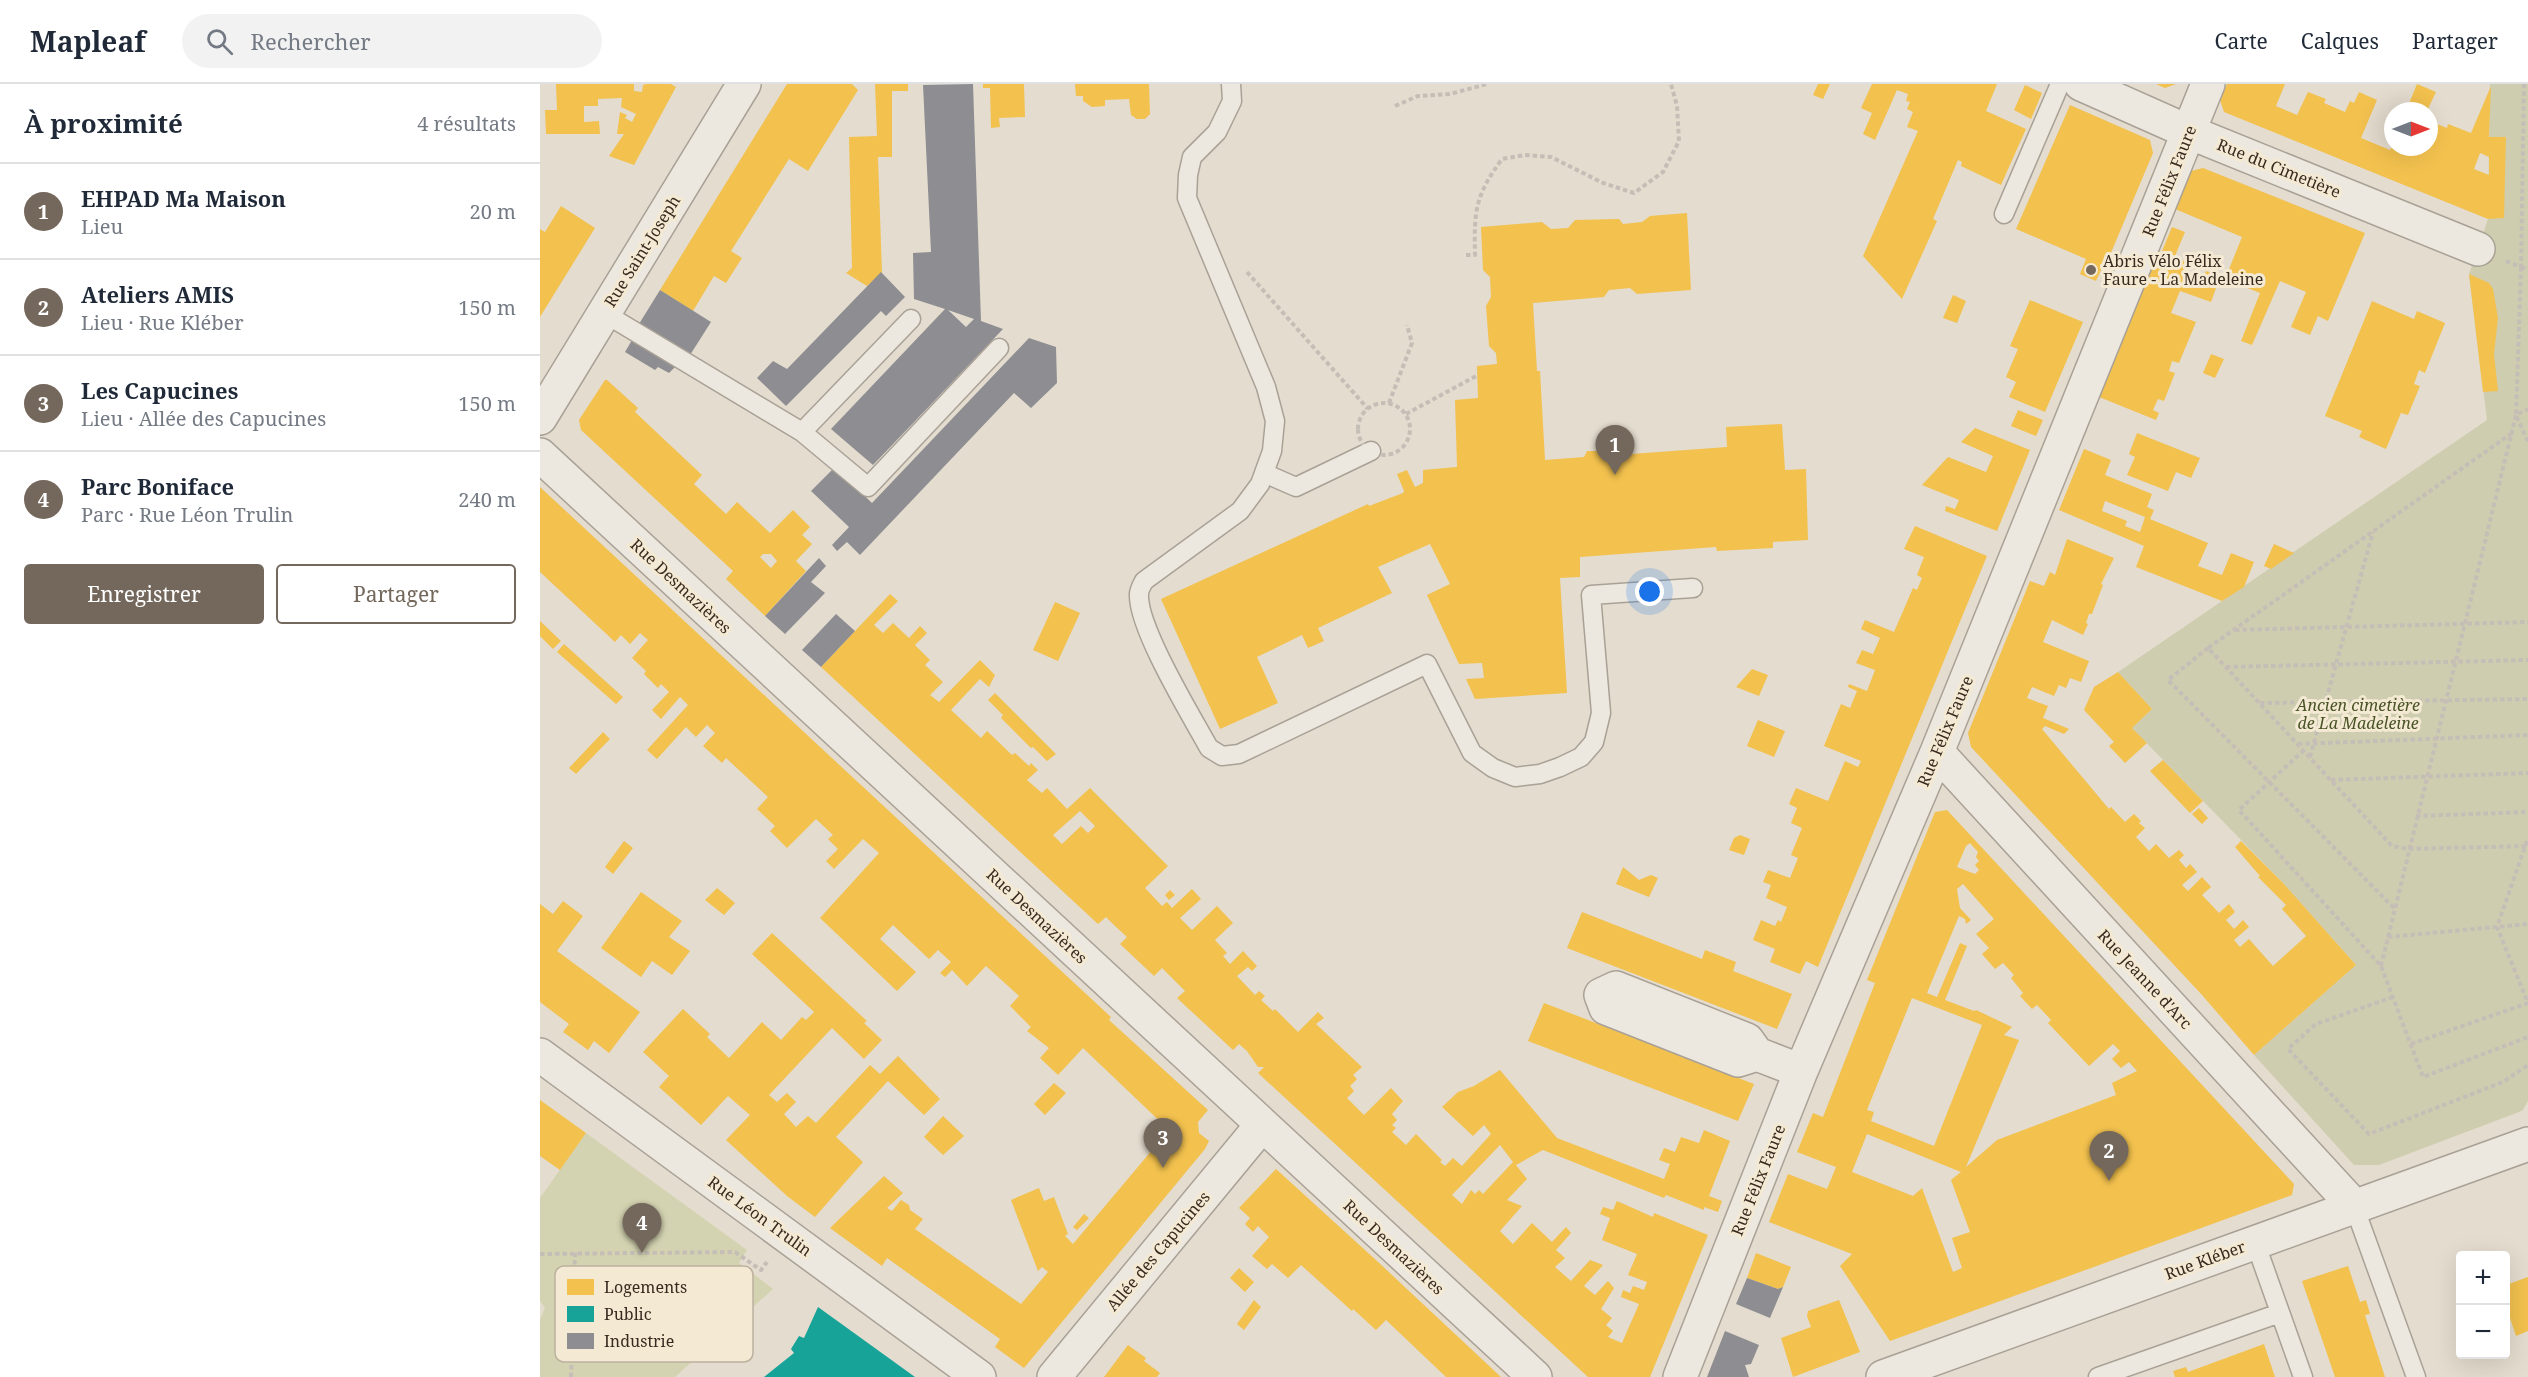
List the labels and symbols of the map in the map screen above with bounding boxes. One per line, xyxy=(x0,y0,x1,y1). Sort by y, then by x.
north arrow xyxy=(2384,102,2438,156)
street label: Rue Félix Faure xyxy=(2137,122,2201,240)
street label: Rue du Cimetière xyxy=(2214,133,2344,203)
street label: Rue Saint-Joseph xyxy=(599,191,685,311)
place label: Abris Vélo Félix Faure - La Madeleine xyxy=(2103,250,2263,290)
marker: Abris Vélo Félix Faure - La Madeleine xyxy=(2084,263,2098,277)
pin: 1 xyxy=(1596,426,1634,475)
street label: Rue Desmazières xyxy=(626,534,736,638)
your location xyxy=(1635,577,1664,606)
street label: Rue Félix Faure xyxy=(1912,672,1978,790)
park label: Ancien cimetière de La Madeleine xyxy=(2295,694,2420,734)
street label: Rue Desmazières xyxy=(982,864,1092,968)
street label: Rue Jeanne d'Arc xyxy=(2093,924,2197,1034)
pin: 3 xyxy=(1144,1118,1182,1168)
street label: Rue Félix Faure xyxy=(1726,1121,1790,1239)
pin: 2 xyxy=(2090,1132,2128,1181)
street label: Rue Léon Trulin xyxy=(704,1171,816,1261)
street label: Allée des Capucines xyxy=(1101,1186,1215,1316)
street label: Rue Desmazières xyxy=(1339,1195,1449,1299)
pin: 4 xyxy=(622,1204,662,1253)
street label: Rue Kléber xyxy=(2162,1235,2249,1285)
legend xyxy=(555,1266,753,1362)
text: Logements xyxy=(604,1276,687,1298)
text: Public xyxy=(604,1303,652,1325)
text: Industrie xyxy=(604,1330,674,1352)

